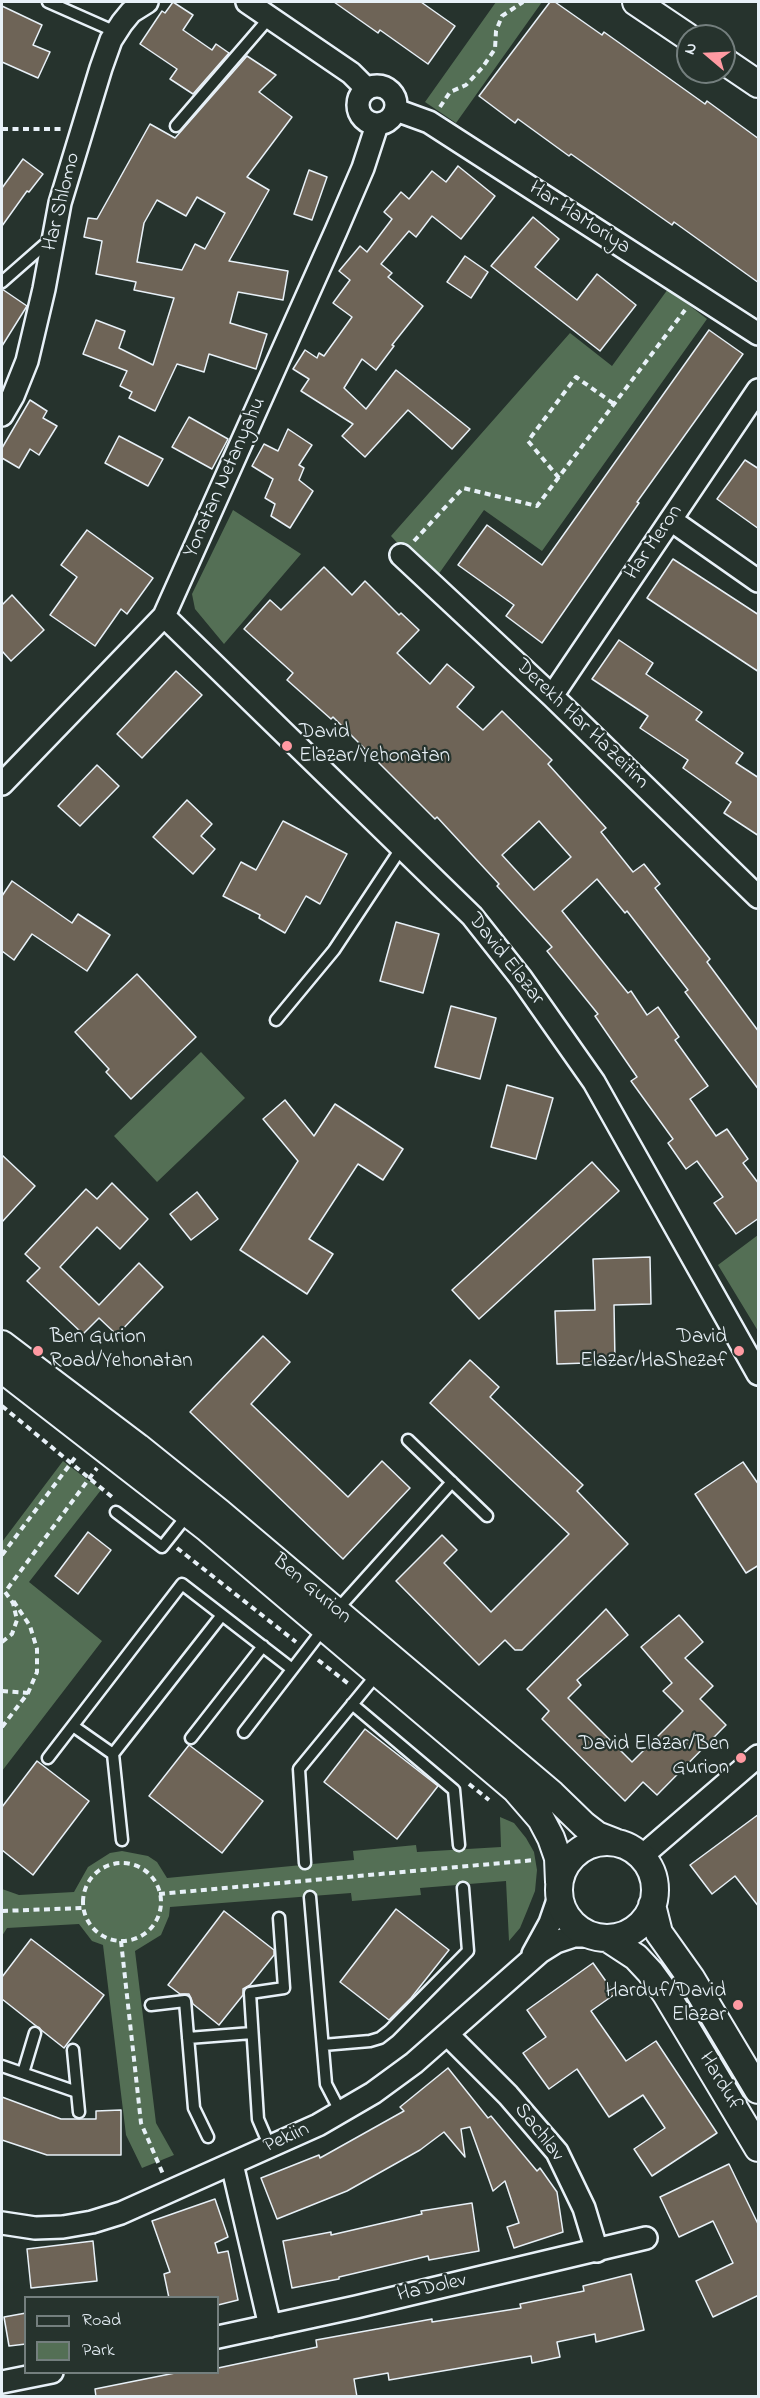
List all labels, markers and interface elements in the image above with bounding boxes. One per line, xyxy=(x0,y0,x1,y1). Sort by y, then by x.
north arrow xyxy=(676,24,736,84)
text: N xyxy=(678,40,704,58)
street label: Har Shlomo xyxy=(39,150,87,254)
street label: Har HaMoriya xyxy=(524,177,634,261)
street label: Yonatan Netanyahu xyxy=(179,394,273,562)
street label: Har Meron xyxy=(621,501,689,585)
street label: Derekh Har HaZeitim xyxy=(509,655,653,795)
place label: David Elazar/Yehonatan xyxy=(299,721,450,771)
marker: David Elazar/Yehonatan xyxy=(280,739,294,753)
street label: David Elazar xyxy=(461,909,549,1011)
place label: Ben Gurion Road/Yehonatan xyxy=(50,1326,193,1376)
place label: David Elazar/HaShezaf xyxy=(580,1326,727,1376)
marker: Ben Gurion Road/Yehonatan xyxy=(31,1344,45,1358)
marker: David Elazar/HaShezaf xyxy=(732,1344,746,1358)
street label: Ben Gurion xyxy=(266,1550,356,1630)
place label: David Elazar/Ben Gurion xyxy=(579,1733,729,1783)
marker: David Elazar/Ben Gurion xyxy=(734,1751,748,1765)
place label: Harduf/David Elazar xyxy=(606,1980,726,2030)
marker: Harduf/David Elazar xyxy=(731,1998,745,2012)
street label: Harduf xyxy=(692,2048,746,2116)
street label: Sachlav xyxy=(507,2099,569,2167)
street label: Pekiin xyxy=(260,2118,314,2160)
street label: HaDolev xyxy=(395,2269,469,2309)
legend xyxy=(24,2296,219,2374)
text: Road xyxy=(82,2308,121,2334)
text: Park xyxy=(82,2338,115,2364)

